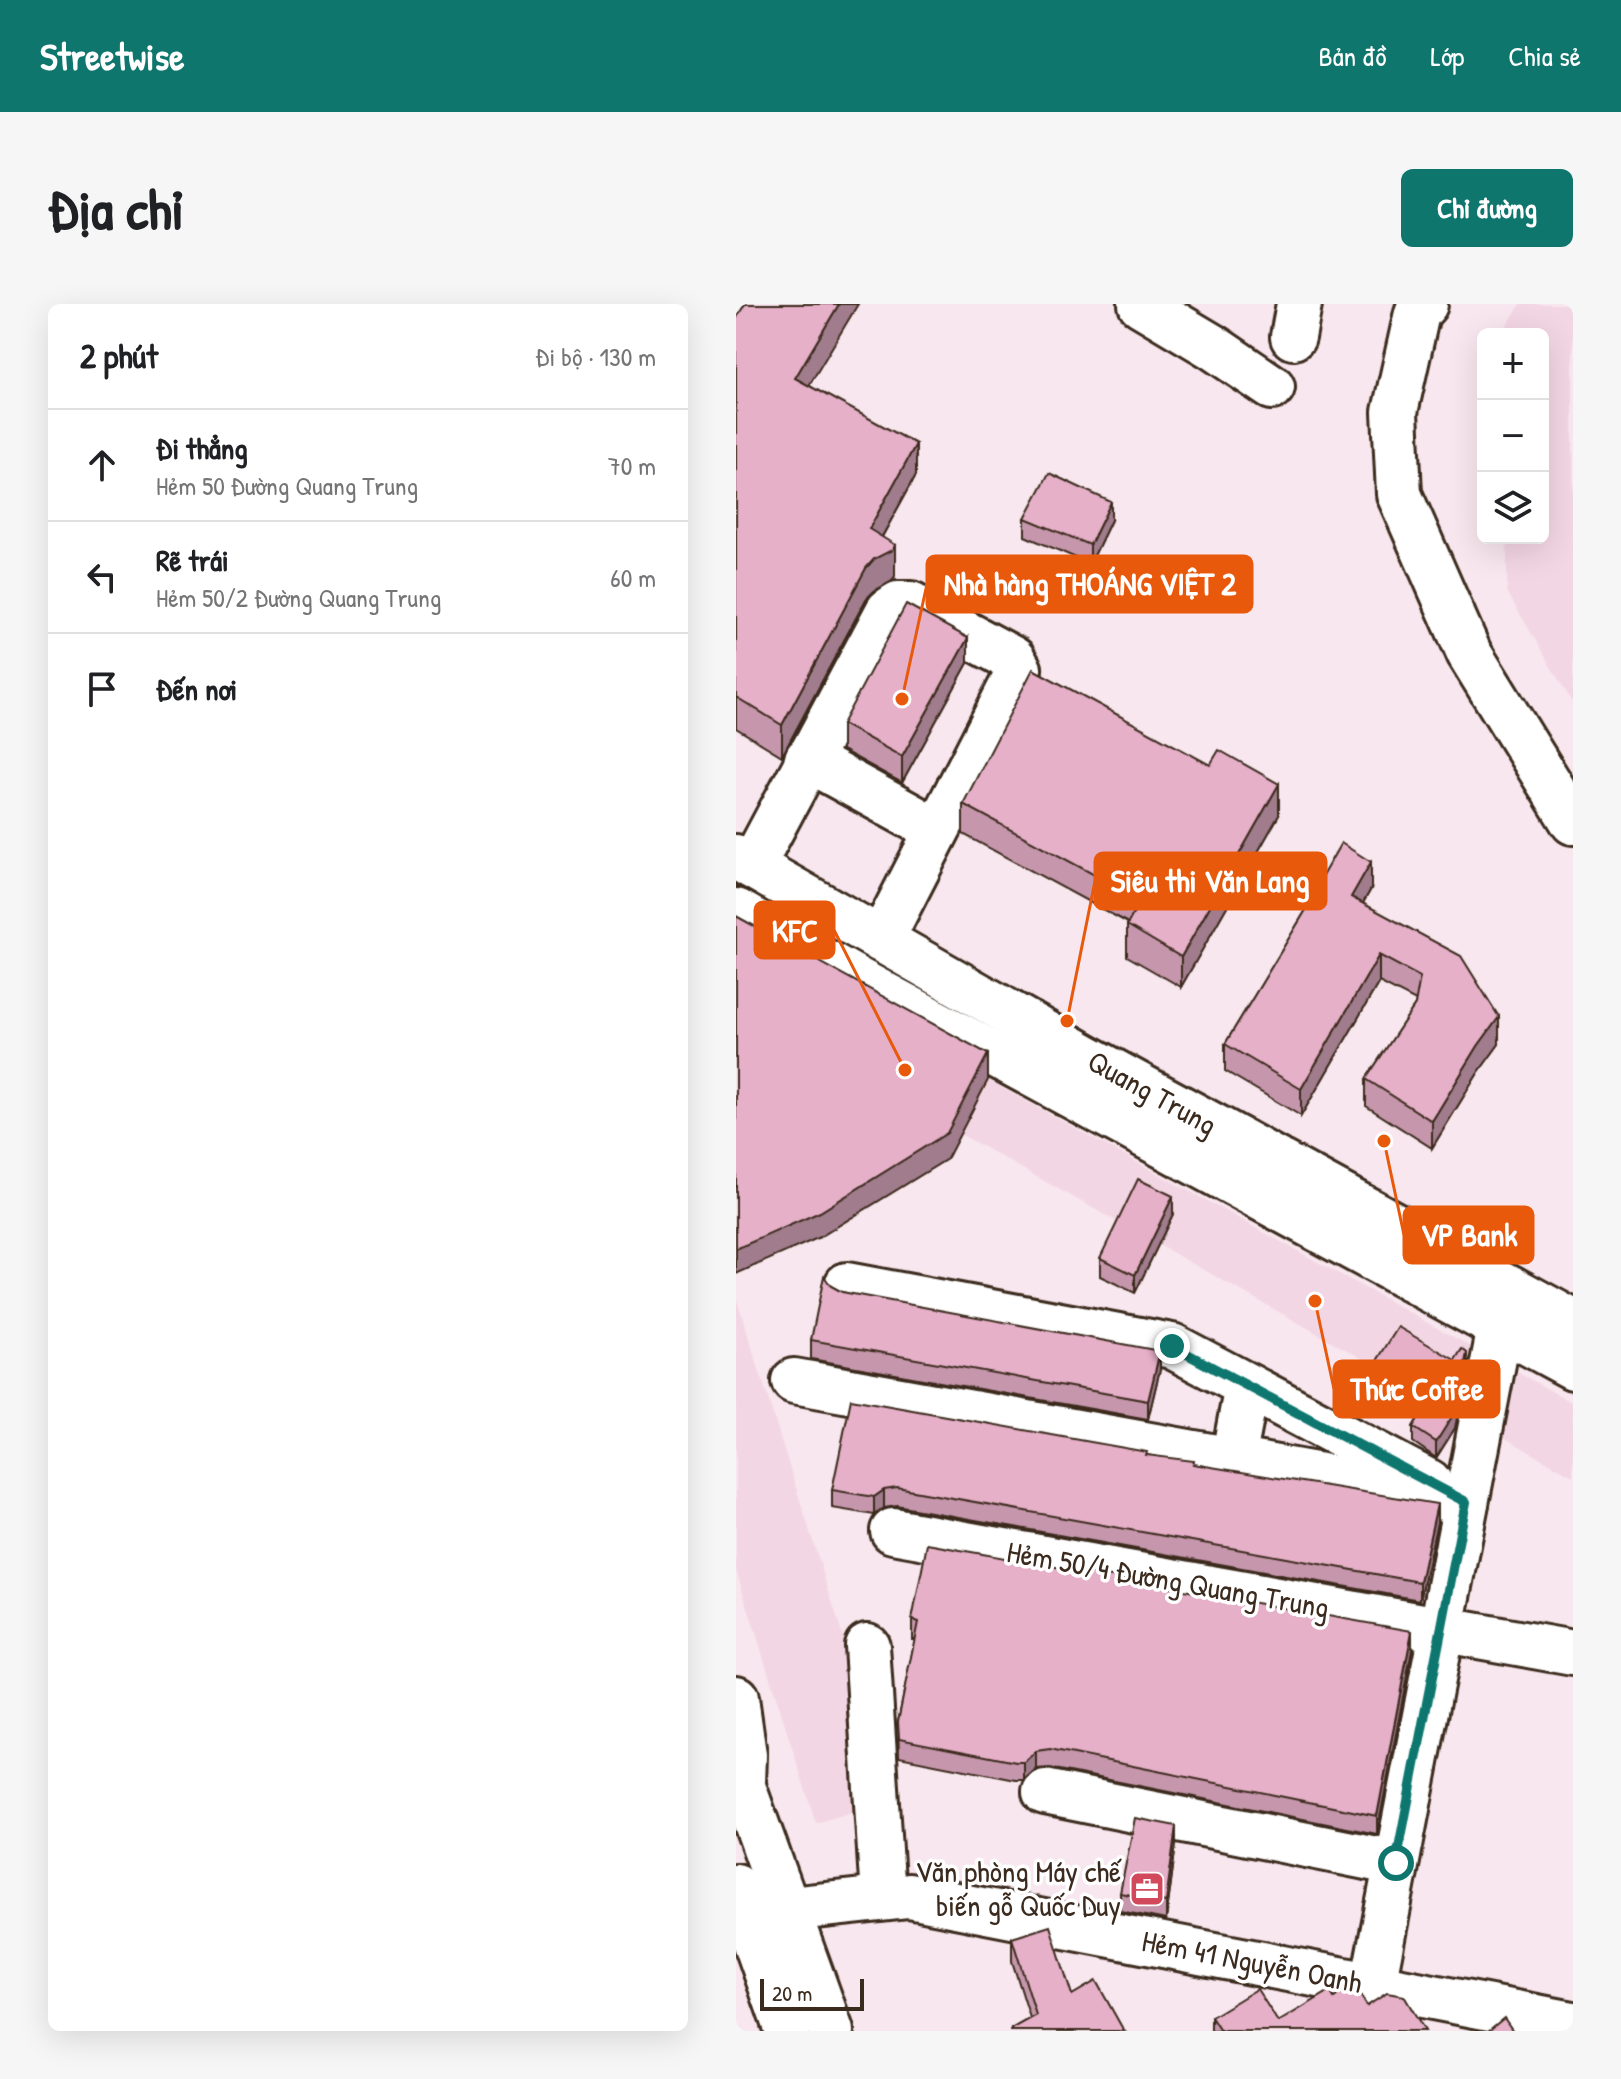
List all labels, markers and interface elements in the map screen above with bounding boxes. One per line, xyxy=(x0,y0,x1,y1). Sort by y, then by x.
text: Streetwise xyxy=(40,30,184,82)
text: Bản đồ xyxy=(1318,37,1387,75)
text: Lớp xyxy=(1431,37,1464,75)
text: Chia sẻ xyxy=(1508,37,1581,75)
button: Chỉ đường xyxy=(1401,169,1573,247)
text: Địa chỉ xyxy=(48,171,184,246)
map controls xyxy=(1477,328,1549,544)
button: + xyxy=(1477,328,1549,400)
text: 2 phút xyxy=(80,333,158,379)
text: Đi bộ · 130 m xyxy=(535,339,656,374)
button: − xyxy=(1477,400,1549,472)
text: Đi thẳng xyxy=(156,428,248,468)
icon: ahead xyxy=(80,443,124,487)
text: 70 m xyxy=(608,448,656,483)
text: Hẻm 50 Đường Quang Trung xyxy=(156,468,418,503)
button: layers xyxy=(1477,472,1549,544)
text: Rẽ trái xyxy=(156,540,229,580)
icon: left xyxy=(80,555,124,599)
callout: Nhà hàng THOÁNG VIỆT 2 xyxy=(927,556,1252,612)
text: 60 m xyxy=(610,560,656,595)
text: Nhà hàng THOÁNG VIỆT 2 xyxy=(944,562,1237,606)
text: Hẻm 50/2 Đường Quang Trung xyxy=(156,580,441,615)
icon: arrive xyxy=(80,667,124,711)
text: Đến nơi xyxy=(156,669,237,709)
callout: Siêu thi Văn Lang xyxy=(1095,853,1326,909)
text: Siêu thi Văn Lang xyxy=(1110,859,1310,903)
callout: KFC xyxy=(755,902,834,958)
text: KFC xyxy=(772,909,818,952)
street label: Quang Trung xyxy=(1081,1040,1224,1144)
callout: VP Bank xyxy=(1404,1207,1533,1263)
text: VP Bank xyxy=(1420,1213,1518,1256)
route end xyxy=(1154,1328,1190,1364)
callout: Thức Coffee xyxy=(1334,1361,1499,1417)
text: Thức Coffee xyxy=(1349,1367,1484,1410)
street label: Hẻm 50/4 Đường Quang Trung xyxy=(1004,1531,1332,1627)
route start xyxy=(1378,1845,1414,1881)
place label: Văn phòng Máy chế biến gỗ Quốc Duy xyxy=(915,1851,1122,1925)
office icon: Văn phòng Máy chế biến gỗ Quốc Duy xyxy=(1128,1870,1166,1908)
street label: Hẻm 41 Nguyễn Oanh xyxy=(1139,1920,1366,2002)
scale bar xyxy=(760,1975,864,2011)
text: 20 m xyxy=(772,1978,812,2008)

